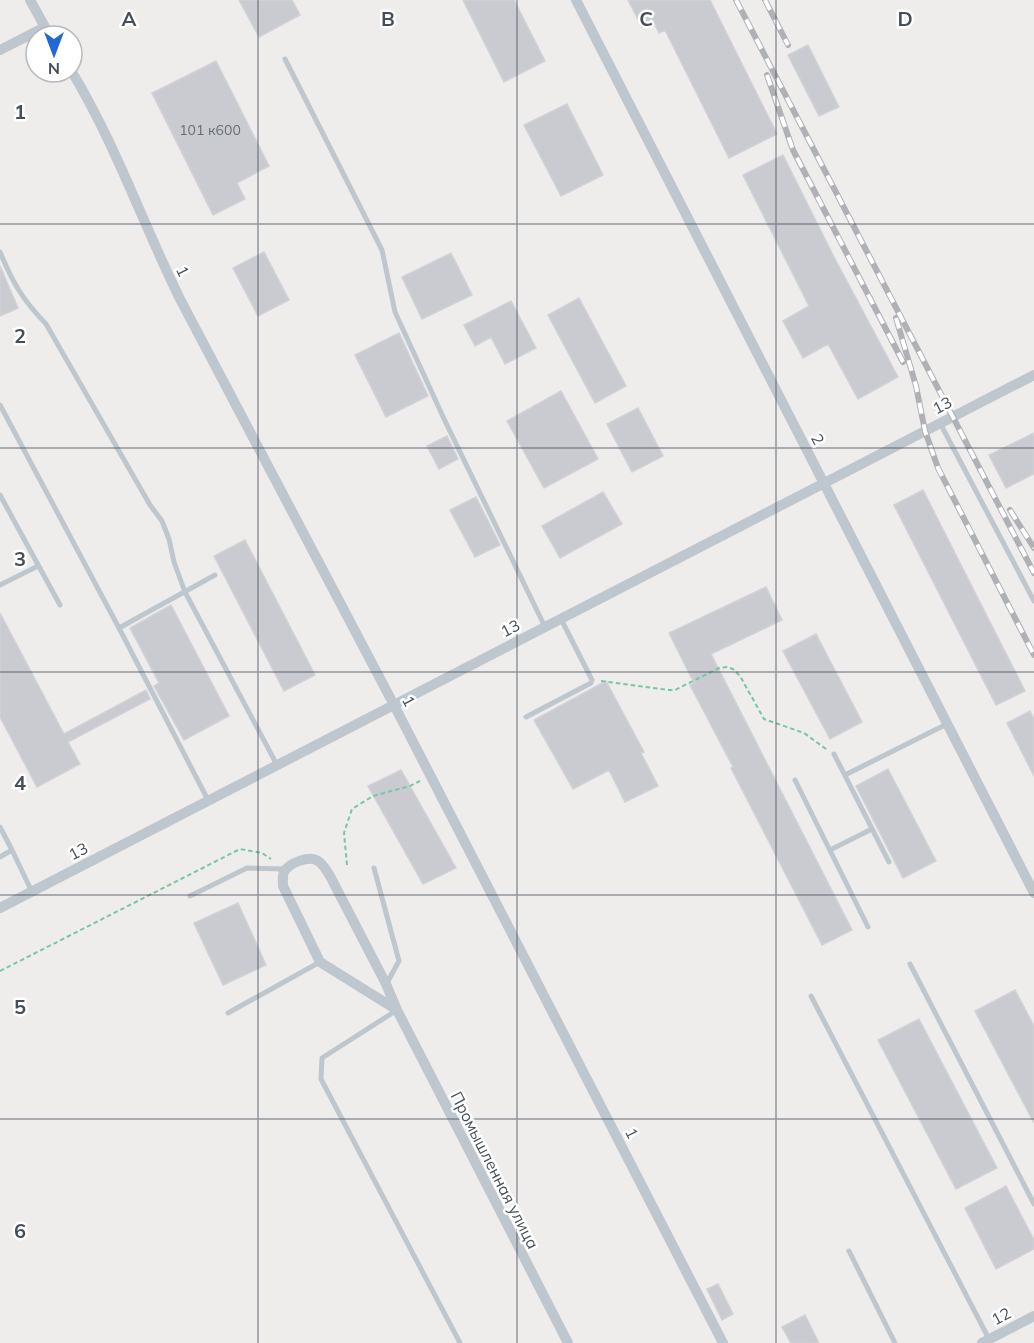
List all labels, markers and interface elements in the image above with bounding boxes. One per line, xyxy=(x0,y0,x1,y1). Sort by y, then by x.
text: A xyxy=(122,6,137,31)
text: B xyxy=(381,6,395,31)
text: C xyxy=(639,6,653,31)
text: D xyxy=(897,6,913,31)
north arrow xyxy=(24,24,84,84)
text: N xyxy=(48,59,60,79)
text: 1 xyxy=(14,99,26,124)
house number: 101 к600 xyxy=(179,121,241,139)
street label: 1 xyxy=(172,262,194,280)
text: 2 xyxy=(14,323,26,348)
street label: 13 xyxy=(929,392,955,418)
street label: 2 xyxy=(807,430,829,448)
text: 3 xyxy=(14,546,26,571)
street label: 13 xyxy=(497,615,523,641)
street label: 1 xyxy=(398,692,420,710)
text: 4 xyxy=(14,770,26,795)
street label: 13 xyxy=(65,838,91,864)
text: 5 xyxy=(14,994,26,1019)
street label: Промышленная улица xyxy=(447,1088,543,1252)
street label: 1 xyxy=(621,1124,643,1142)
text: 6 xyxy=(14,1218,26,1243)
street label: 12 xyxy=(988,1303,1014,1329)

